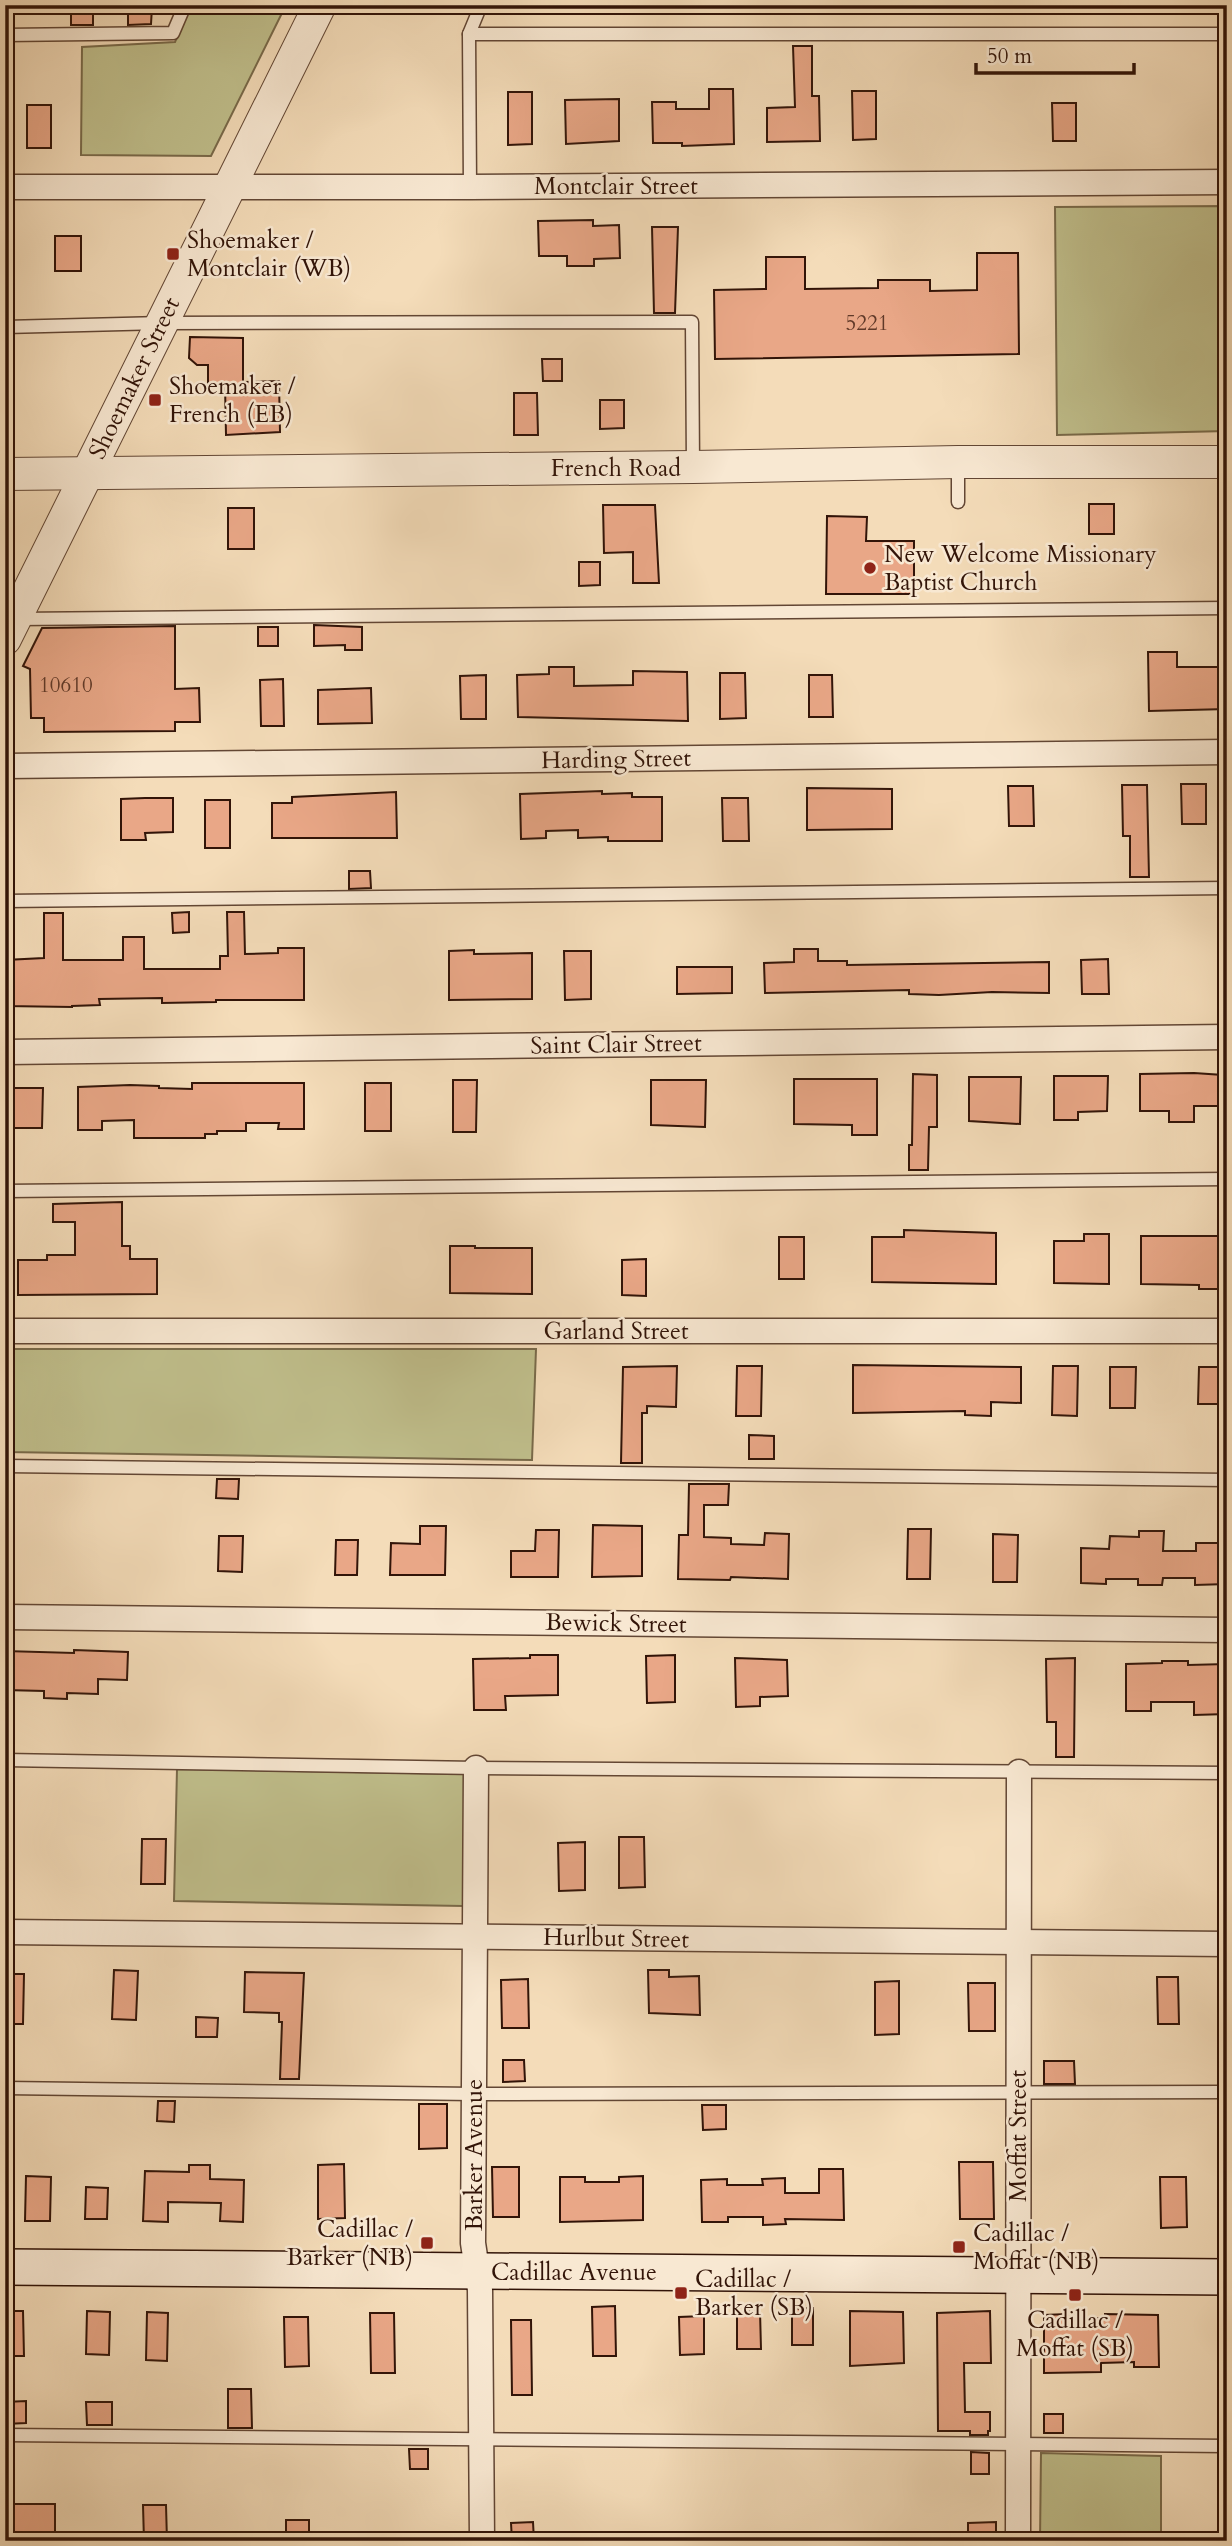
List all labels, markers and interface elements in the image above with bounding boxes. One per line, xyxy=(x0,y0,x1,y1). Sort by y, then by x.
scale bar xyxy=(976,32,1134,76)
text: 50 m xyxy=(987,42,1032,71)
street label: Montclair Street xyxy=(534,170,698,203)
place label: Shoemaker / Montclair (WB) xyxy=(187,224,351,285)
marker: Shoemaker / Montclair (WB) xyxy=(165,246,181,262)
street label: Shoemaker Street xyxy=(81,291,188,465)
house number: 5221 xyxy=(845,309,889,338)
place label: Shoemaker / French (EB) xyxy=(169,370,296,431)
marker: Shoemaker / French (EB) xyxy=(147,392,163,408)
street label: French Road xyxy=(551,452,681,485)
place label: New Welcome Missionary Baptist Church xyxy=(884,538,1157,599)
marker: New Welcome Missionary Baptist Church xyxy=(862,560,878,576)
house number: 10610 xyxy=(39,671,93,700)
street label: Harding Street xyxy=(541,742,692,777)
street label: Saint Clair Street xyxy=(530,1027,702,1062)
street label: Garland Street xyxy=(543,1315,689,1348)
street label: Bewick Street xyxy=(545,1606,687,1641)
street label: Hurlbut Street xyxy=(543,1921,690,1956)
street label: Moffat Street xyxy=(1002,2070,1035,2202)
street label: Barker Avenue xyxy=(458,2079,491,2231)
place label: Cadillac / Barker (NB) xyxy=(287,2213,413,2274)
place label: Cadillac / Moffat (NB) xyxy=(973,2217,1099,2278)
marker: Cadillac / Barker (NB) xyxy=(419,2235,435,2251)
marker: Cadillac / Moffat (NB) xyxy=(951,2239,967,2255)
street label: Cadillac Avenue xyxy=(491,2256,657,2289)
place label: Cadillac / Barker (SB) xyxy=(695,2263,813,2324)
marker: Cadillac / Barker (SB) xyxy=(673,2285,689,2301)
marker: Cadillac / Moffat (SB) xyxy=(1067,2287,1083,2303)
place label: Cadillac / Moffat (SB) xyxy=(1016,2304,1134,2365)

